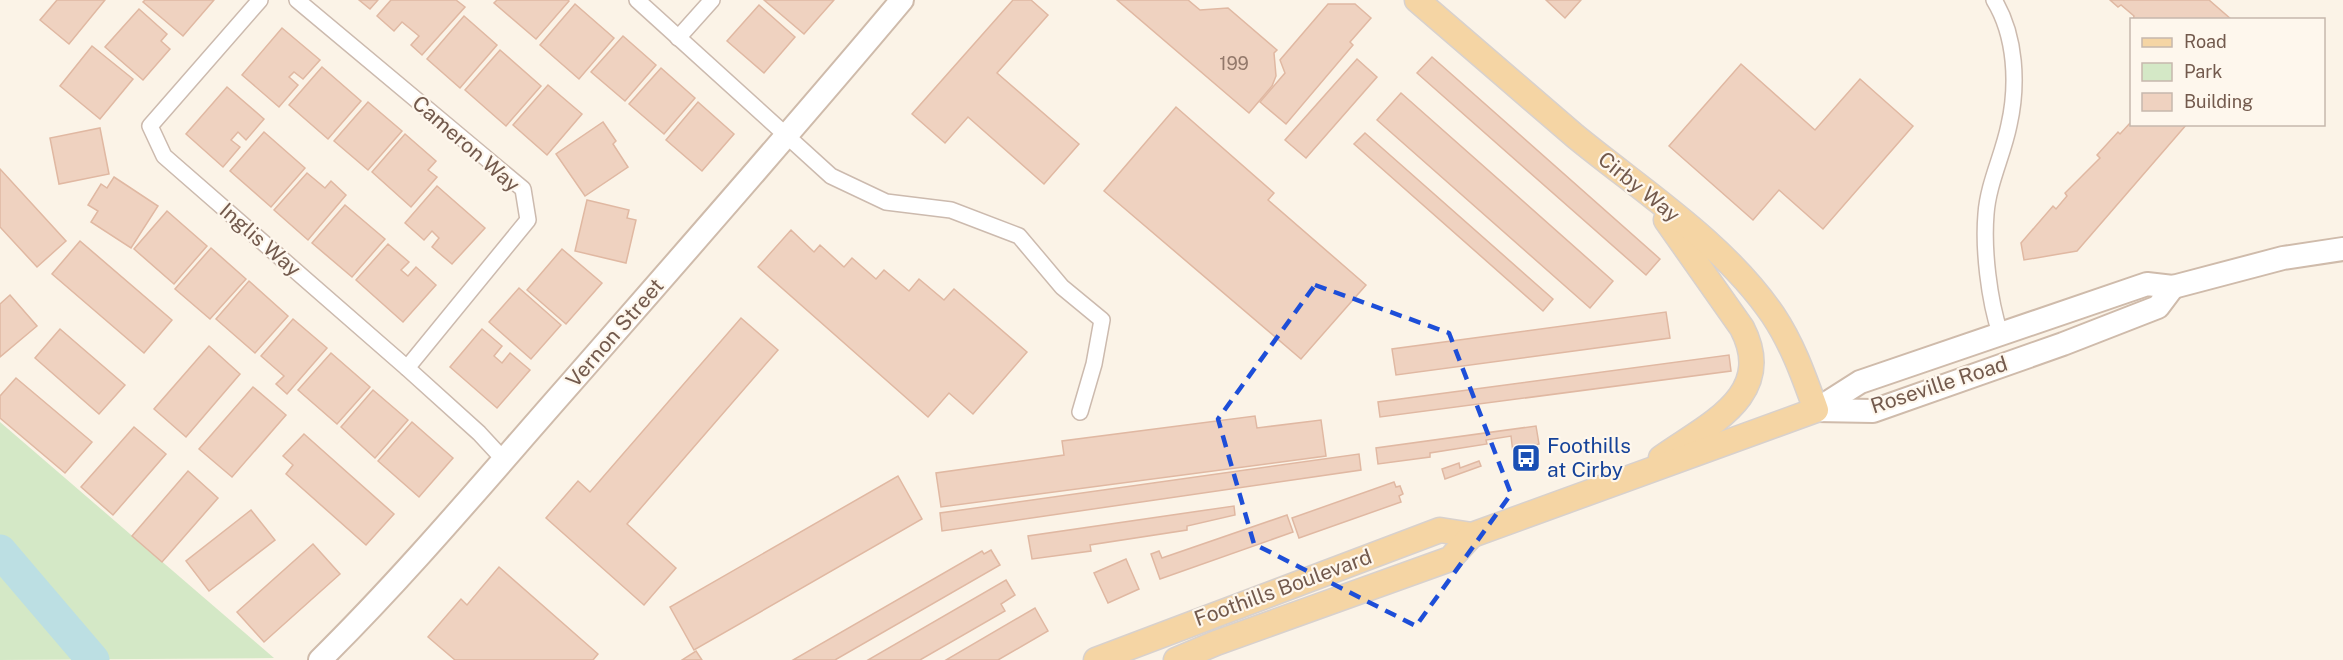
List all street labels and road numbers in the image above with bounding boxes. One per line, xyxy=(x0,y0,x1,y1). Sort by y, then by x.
street label: Cameron Way xyxy=(407,90,525,197)
street label: Cirby Way xyxy=(1593,146,1685,227)
street label: Inglis Way xyxy=(215,198,306,282)
street label: Vernon Street xyxy=(561,273,669,392)
street label: Roseville Road xyxy=(1867,351,2010,418)
street label: Foothills Boulevard xyxy=(1191,544,1375,631)

